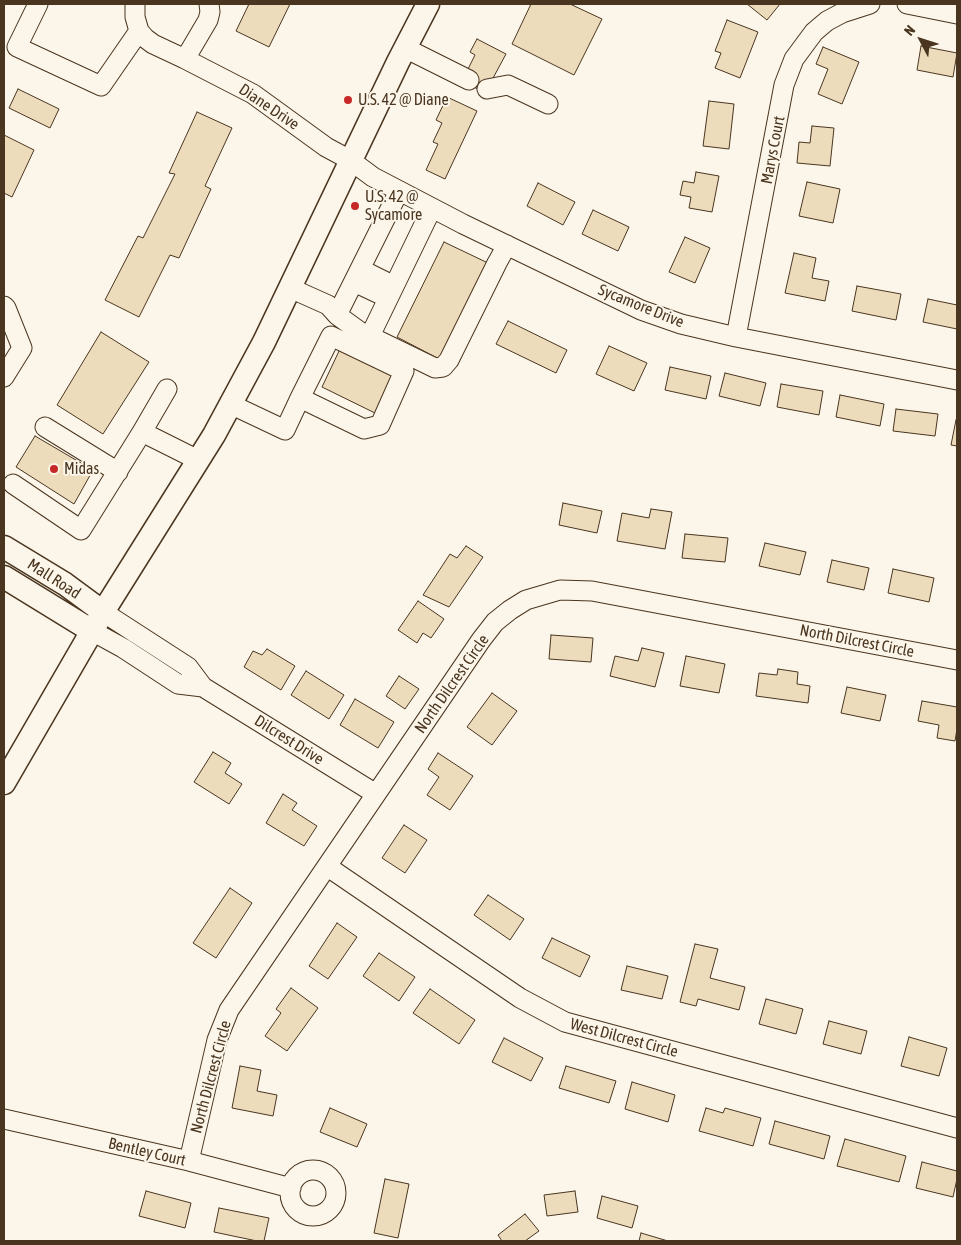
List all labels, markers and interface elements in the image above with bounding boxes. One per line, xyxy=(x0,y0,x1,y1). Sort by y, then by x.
north arrow xyxy=(896,15,946,65)
text: N xyxy=(901,22,918,39)
street label: Diane Drive xyxy=(235,80,303,134)
place label: U.S. 42 @ Diane xyxy=(358,90,449,110)
marker: U.S. 42 @ Diane xyxy=(342,94,354,106)
street label: Marys Court xyxy=(757,114,789,186)
place label: U.S. 42 @ Sycamore xyxy=(365,187,422,225)
marker: U.S. 42 @ Sycamore xyxy=(349,200,361,212)
street label: Sycamore Drive xyxy=(595,280,687,332)
place label: Midas xyxy=(64,459,99,479)
marker: Midas xyxy=(48,463,60,475)
street label: Mall Road xyxy=(24,555,84,603)
street label: North Dilcrest Circle xyxy=(798,621,916,661)
street label: North Dilcrest Circle xyxy=(411,631,493,737)
street label: Dilcrest Drive xyxy=(251,711,327,769)
street label: West Dilcrest Circle xyxy=(568,1014,680,1062)
street label: North Dilcrest Circle xyxy=(187,1018,235,1136)
street label: Bentley Court xyxy=(106,1134,188,1170)

